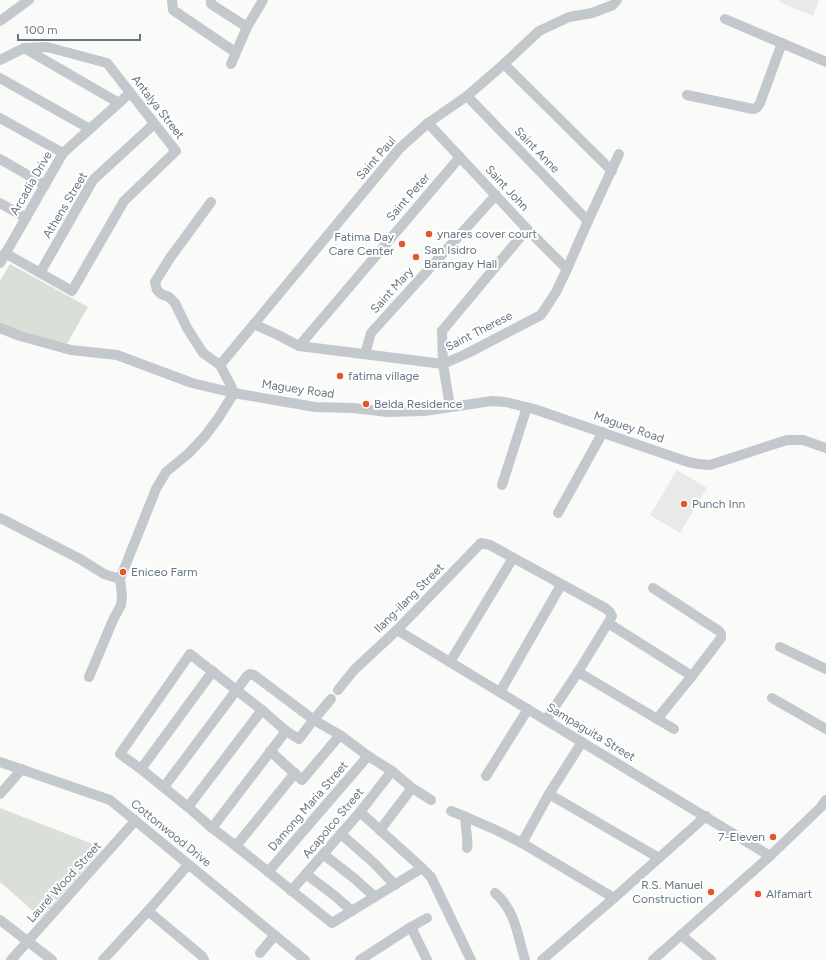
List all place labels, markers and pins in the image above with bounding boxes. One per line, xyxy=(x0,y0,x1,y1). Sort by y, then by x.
place label: ynares cover court xyxy=(437,227,537,241)
marker: ynares cover court xyxy=(424,229,434,239)
place label: Fatima Day Care Center xyxy=(329,230,395,258)
marker: Fatima Day Care Center xyxy=(397,239,407,249)
place label: San Isidro Barangay Hall xyxy=(424,243,497,271)
marker: San Isidro Barangay Hall xyxy=(411,252,421,262)
place label: fatima village xyxy=(348,369,420,383)
marker: fatima village xyxy=(335,371,345,381)
place label: Belda Residence xyxy=(374,397,463,411)
marker: Belda Residence xyxy=(361,399,371,409)
place label: Punch Inn xyxy=(692,497,745,511)
marker: Punch Inn xyxy=(679,499,689,509)
place label: Eniceo Farm xyxy=(131,565,197,579)
marker: Eniceo Farm xyxy=(118,567,128,577)
place label: 7-Eleven xyxy=(718,830,765,844)
marker: 7-Eleven xyxy=(768,832,778,842)
place label: R.S. Manuel Construction xyxy=(632,878,703,906)
marker: R.S. Manuel Construction xyxy=(706,887,716,897)
place label: Alfamart xyxy=(766,887,813,901)
marker: Alfamart xyxy=(753,889,763,899)

